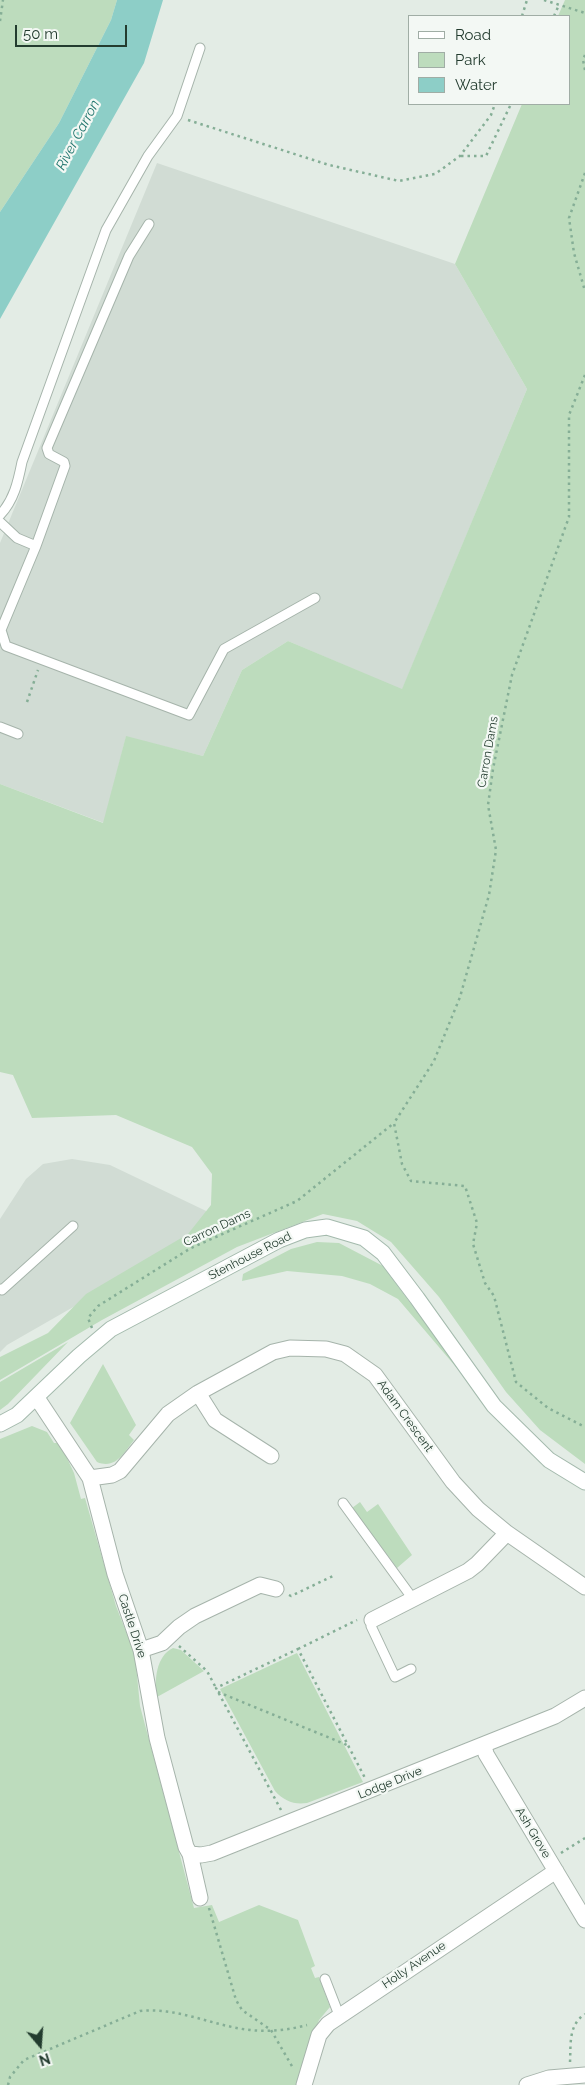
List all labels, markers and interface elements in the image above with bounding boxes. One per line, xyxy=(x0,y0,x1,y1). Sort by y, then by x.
scale bar xyxy=(18,15,130,47)
legend xyxy=(408,15,570,105)
text: 50 m xyxy=(23,25,58,43)
text: Road xyxy=(455,26,491,44)
text: Park xyxy=(455,51,486,69)
text: Water xyxy=(455,76,497,94)
water label: River Carron xyxy=(53,97,103,173)
street label: Carron Dams xyxy=(475,715,501,789)
street label: Carron Dams xyxy=(181,1206,253,1250)
street label: Stenhouse Road xyxy=(206,1229,294,1283)
street label: Adam Crescent xyxy=(374,1377,436,1455)
street label: Castle Drive xyxy=(115,1592,149,1660)
street label: Lodge Drive xyxy=(356,1764,424,1802)
street label: Ash Grove xyxy=(512,1805,554,1861)
street label: Holly Avenue xyxy=(379,1938,449,1992)
north arrow xyxy=(15,2020,65,2070)
text: N xyxy=(37,2050,52,2069)

